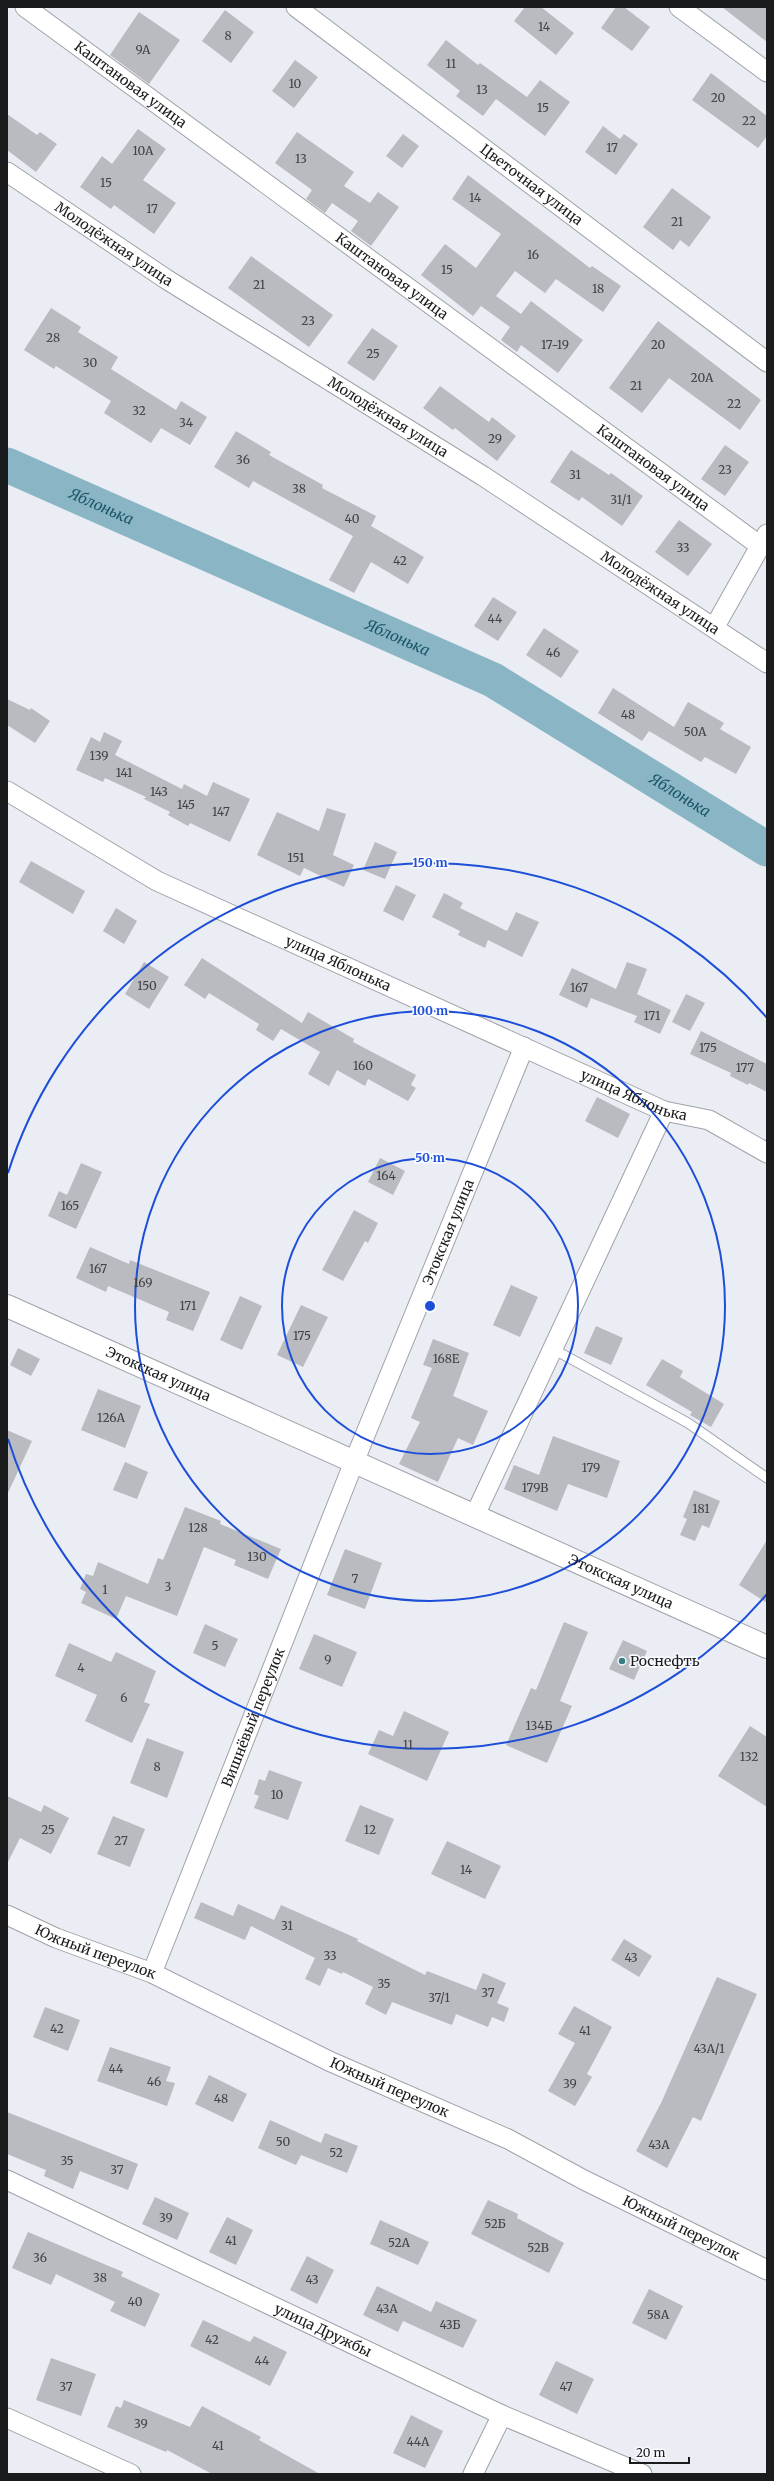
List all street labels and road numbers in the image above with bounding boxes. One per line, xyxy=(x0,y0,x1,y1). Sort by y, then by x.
street label: Каштановая улица xyxy=(71,37,191,132)
street label: Цветочная улица xyxy=(477,140,587,229)
street label: Молодёжная улица xyxy=(52,198,177,290)
street label: Каштановая улица xyxy=(332,229,452,323)
street label: Молодёжная улица xyxy=(324,373,452,461)
street label: Каштановая улица xyxy=(594,420,713,515)
street label: Молодёжная улица xyxy=(597,547,723,639)
street label: улица Яблонька xyxy=(283,932,394,995)
street label: улица Яблонька xyxy=(578,1065,689,1124)
street label: Этокская улица xyxy=(419,1176,478,1288)
street label: Этокская улица xyxy=(103,1343,214,1405)
street label: Этокская улица xyxy=(566,1550,677,1613)
street label: Вишнёвый переулок xyxy=(217,1645,289,1789)
street label: Южный переулок xyxy=(32,1920,159,1983)
street label: Южный переулок xyxy=(327,2054,452,2121)
street label: Южный переулок xyxy=(620,2191,743,2264)
street label: улица Дружбы xyxy=(272,2299,375,2361)

